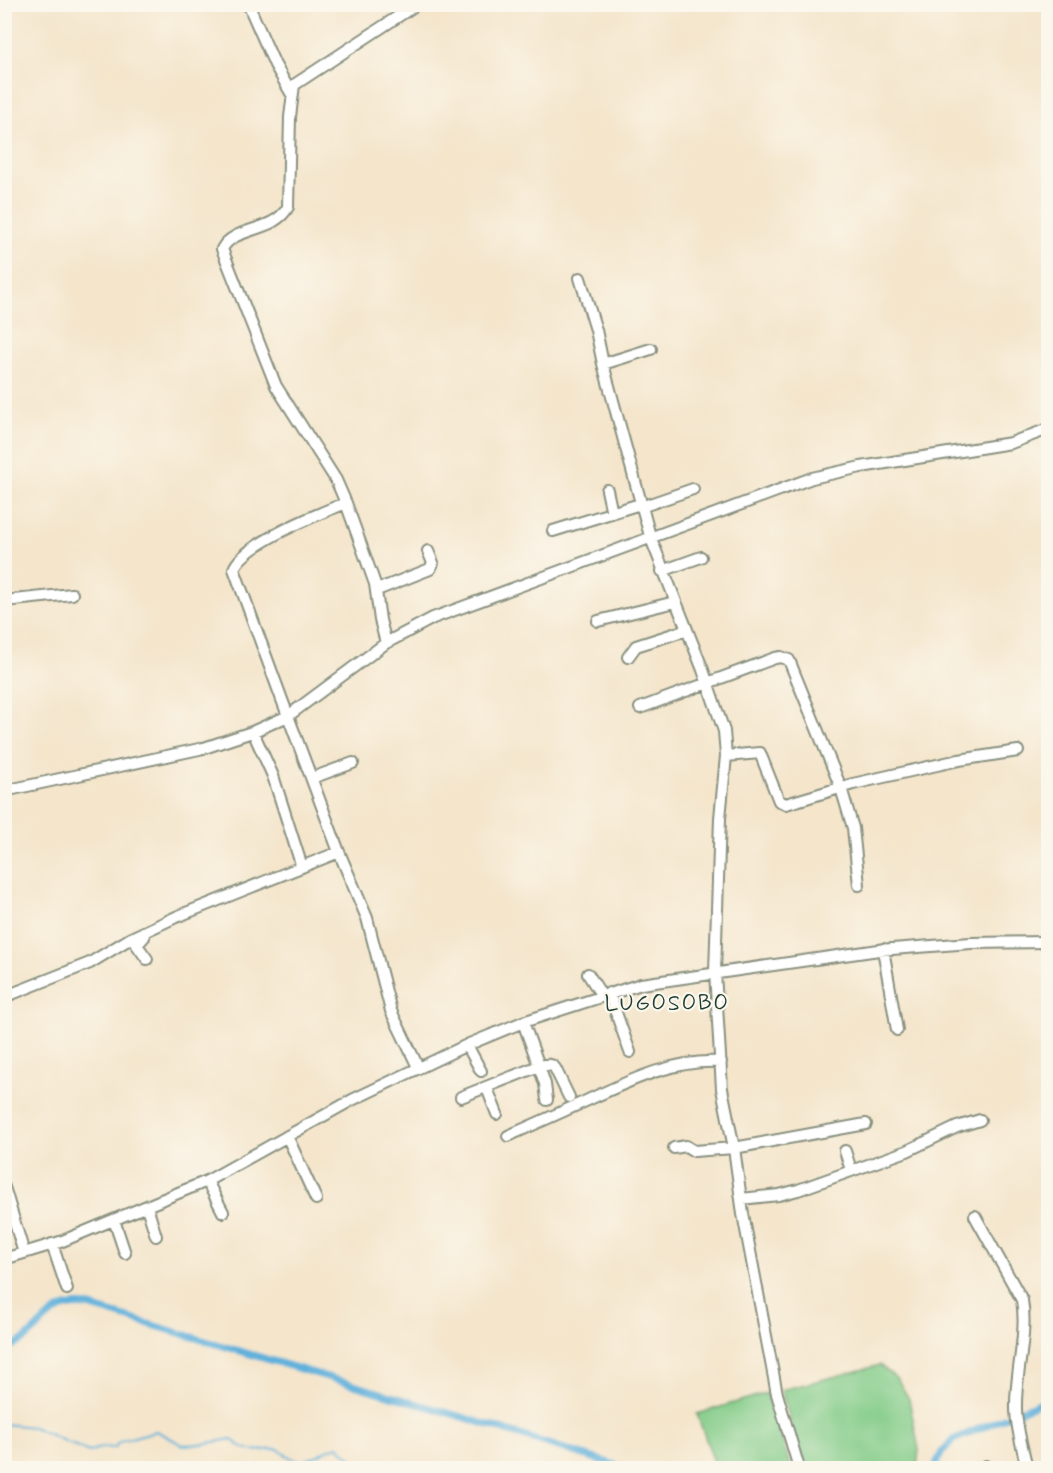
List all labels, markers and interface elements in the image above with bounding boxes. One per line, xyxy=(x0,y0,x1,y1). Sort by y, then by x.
district label: LUGOSOBO xyxy=(604,990,730,1018)

